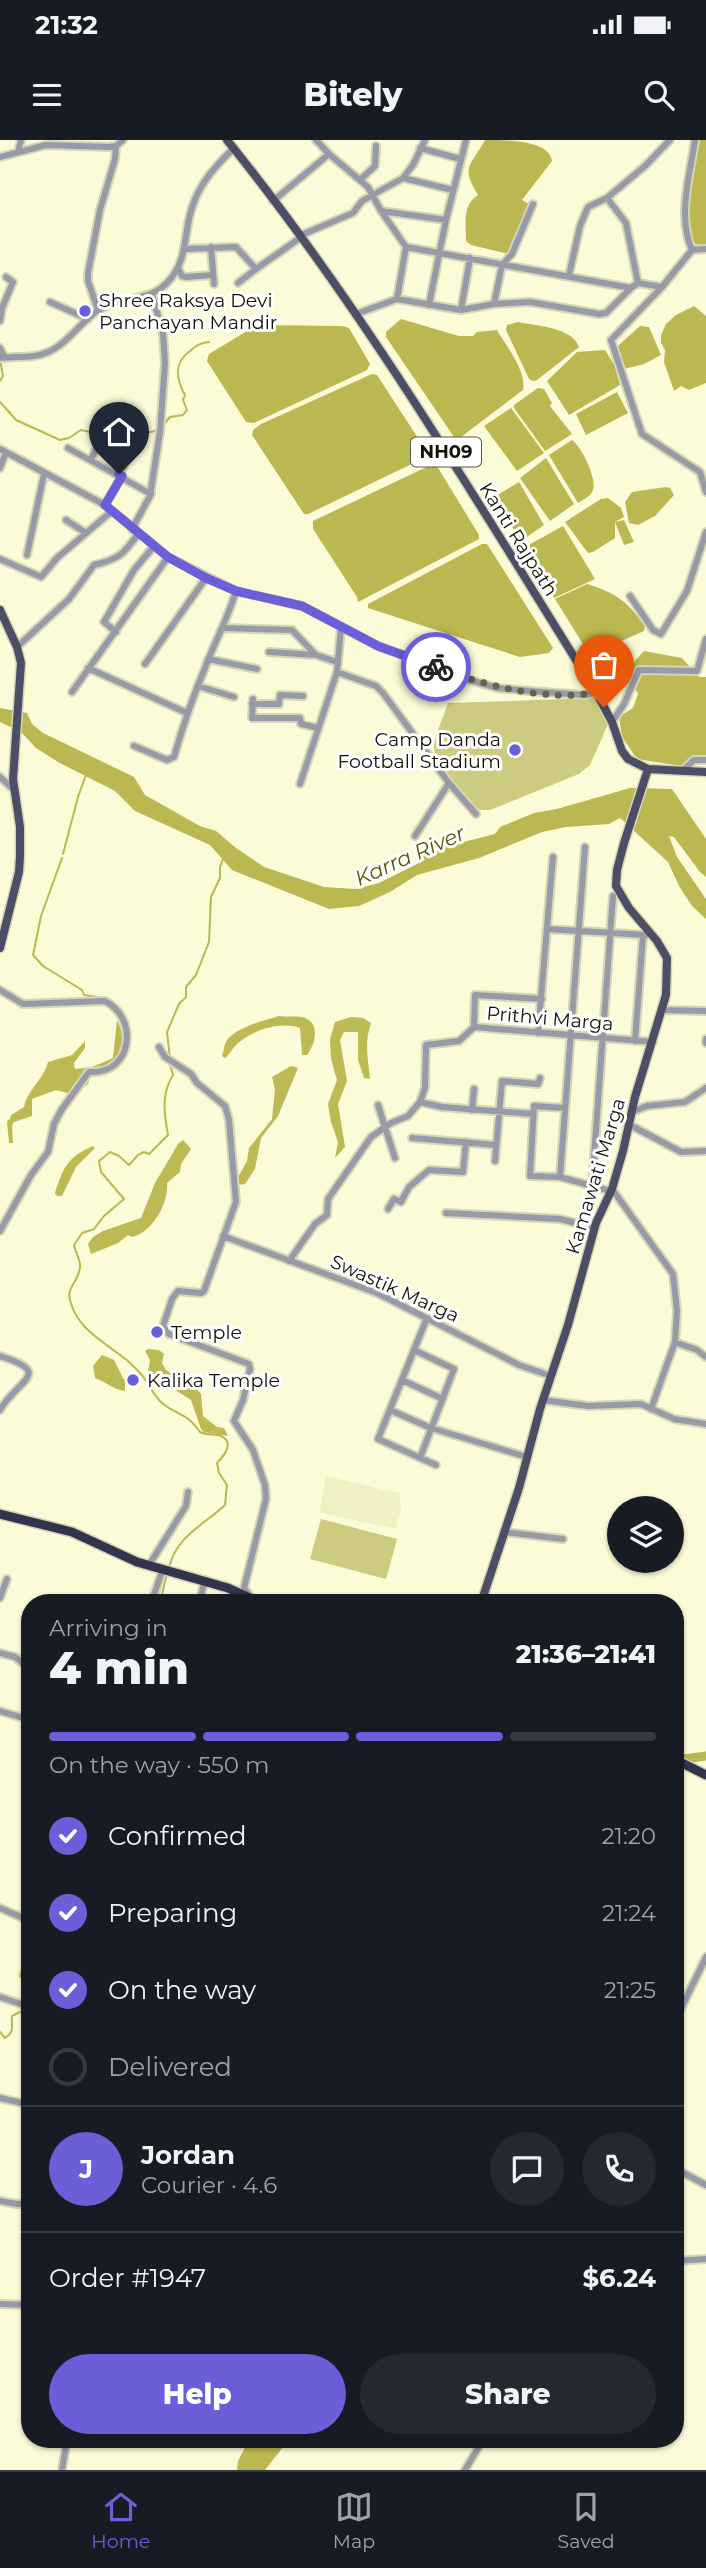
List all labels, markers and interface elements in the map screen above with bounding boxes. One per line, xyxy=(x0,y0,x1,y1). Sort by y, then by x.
text: 21:32 xyxy=(35,9,98,41)
text: Bitely xyxy=(304,75,402,114)
icon: menu xyxy=(28,76,66,114)
icon: search xyxy=(640,76,678,114)
place label: Shree Raksya Devi Panchayan Mandir xyxy=(99,289,277,334)
marker: Shree Raksya Devi Panchayan Mandir xyxy=(77,303,93,319)
pin xyxy=(89,402,149,474)
icon: home xyxy=(100,413,138,451)
road number: NH09 xyxy=(411,438,481,466)
street label: Kanti Rajpath xyxy=(474,478,563,600)
courier xyxy=(401,632,471,702)
pin xyxy=(574,635,634,707)
icon: bag xyxy=(585,646,623,684)
icon: bike xyxy=(417,648,455,686)
place label: Camp Danda Football Stadium xyxy=(337,728,501,773)
marker: Camp Danda Football Stadium xyxy=(507,742,523,758)
water label: Karra River xyxy=(351,820,469,891)
street label: Prithvi Marga xyxy=(486,1001,614,1036)
street label: Kamawati Marga xyxy=(561,1095,630,1257)
street label: Swastik Marga xyxy=(327,1250,463,1327)
place label: Temple xyxy=(171,1321,242,1344)
marker: Temple xyxy=(149,1324,165,1340)
place label: Kalika Temple xyxy=(147,1369,280,1392)
marker: Kalika Temple xyxy=(125,1372,141,1388)
map controls xyxy=(607,1496,684,1573)
button: layers xyxy=(607,1496,684,1573)
text: Arriving in xyxy=(49,1614,168,1642)
text: 21:36–21:41 xyxy=(516,1638,656,1670)
text: 4 min xyxy=(49,1639,189,1696)
text: On the way · 550 m xyxy=(49,1751,269,1779)
icon: check xyxy=(49,1817,87,1855)
text: Confirmed xyxy=(108,1820,247,1852)
text: 21:20 xyxy=(602,1822,656,1850)
icon: check xyxy=(49,1894,87,1932)
text: Preparing xyxy=(108,1897,237,1929)
text: 21:24 xyxy=(602,1899,656,1927)
icon: check xyxy=(49,1971,87,2009)
text: On the way xyxy=(108,1974,256,2006)
text: 21:25 xyxy=(604,1976,656,2004)
text: Delivered xyxy=(108,2051,232,2083)
button: chat xyxy=(490,2132,564,2206)
button: phone xyxy=(582,2132,656,2206)
text: Jordan xyxy=(141,2139,235,2171)
text: J xyxy=(79,2153,93,2185)
text: Courier · 4.6 xyxy=(141,2171,277,2199)
text: Order #1947 xyxy=(49,2262,206,2294)
text: $6.24 xyxy=(583,2262,656,2294)
button: Help xyxy=(49,2354,346,2434)
button: Share xyxy=(360,2354,656,2434)
tab: Home xyxy=(91,2488,150,2553)
tab: Map xyxy=(333,2488,375,2553)
tab: Saved xyxy=(558,2488,615,2553)

